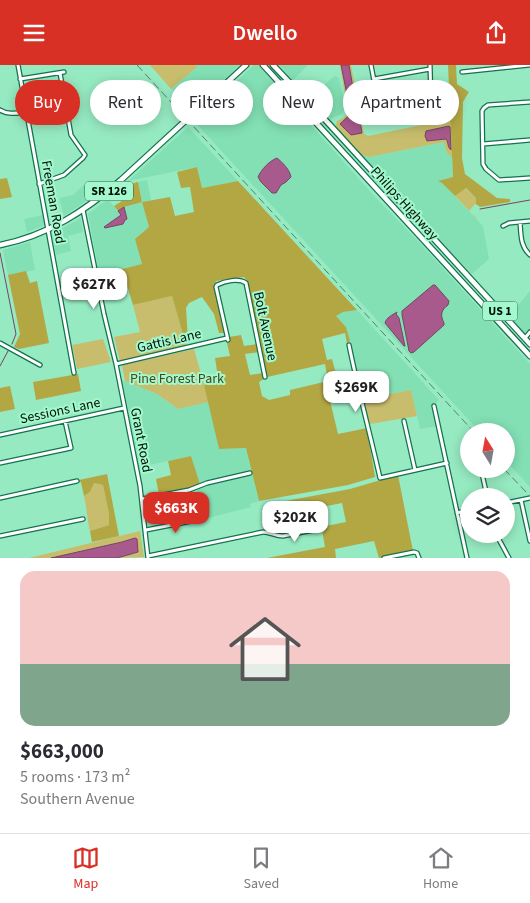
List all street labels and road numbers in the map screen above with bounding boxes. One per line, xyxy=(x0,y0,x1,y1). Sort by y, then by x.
street label: Freeman Road xyxy=(36,159,70,245)
street label: Philips Highway xyxy=(366,162,443,245)
road number: SR 126 xyxy=(85,181,133,201)
street label: Bolt Avenue xyxy=(248,290,282,363)
road number: US 1 xyxy=(482,302,518,321)
street label: Gattis Lane xyxy=(135,324,203,358)
street label: Sessions Lane xyxy=(18,393,102,429)
street label: Grant Road xyxy=(125,406,157,474)

